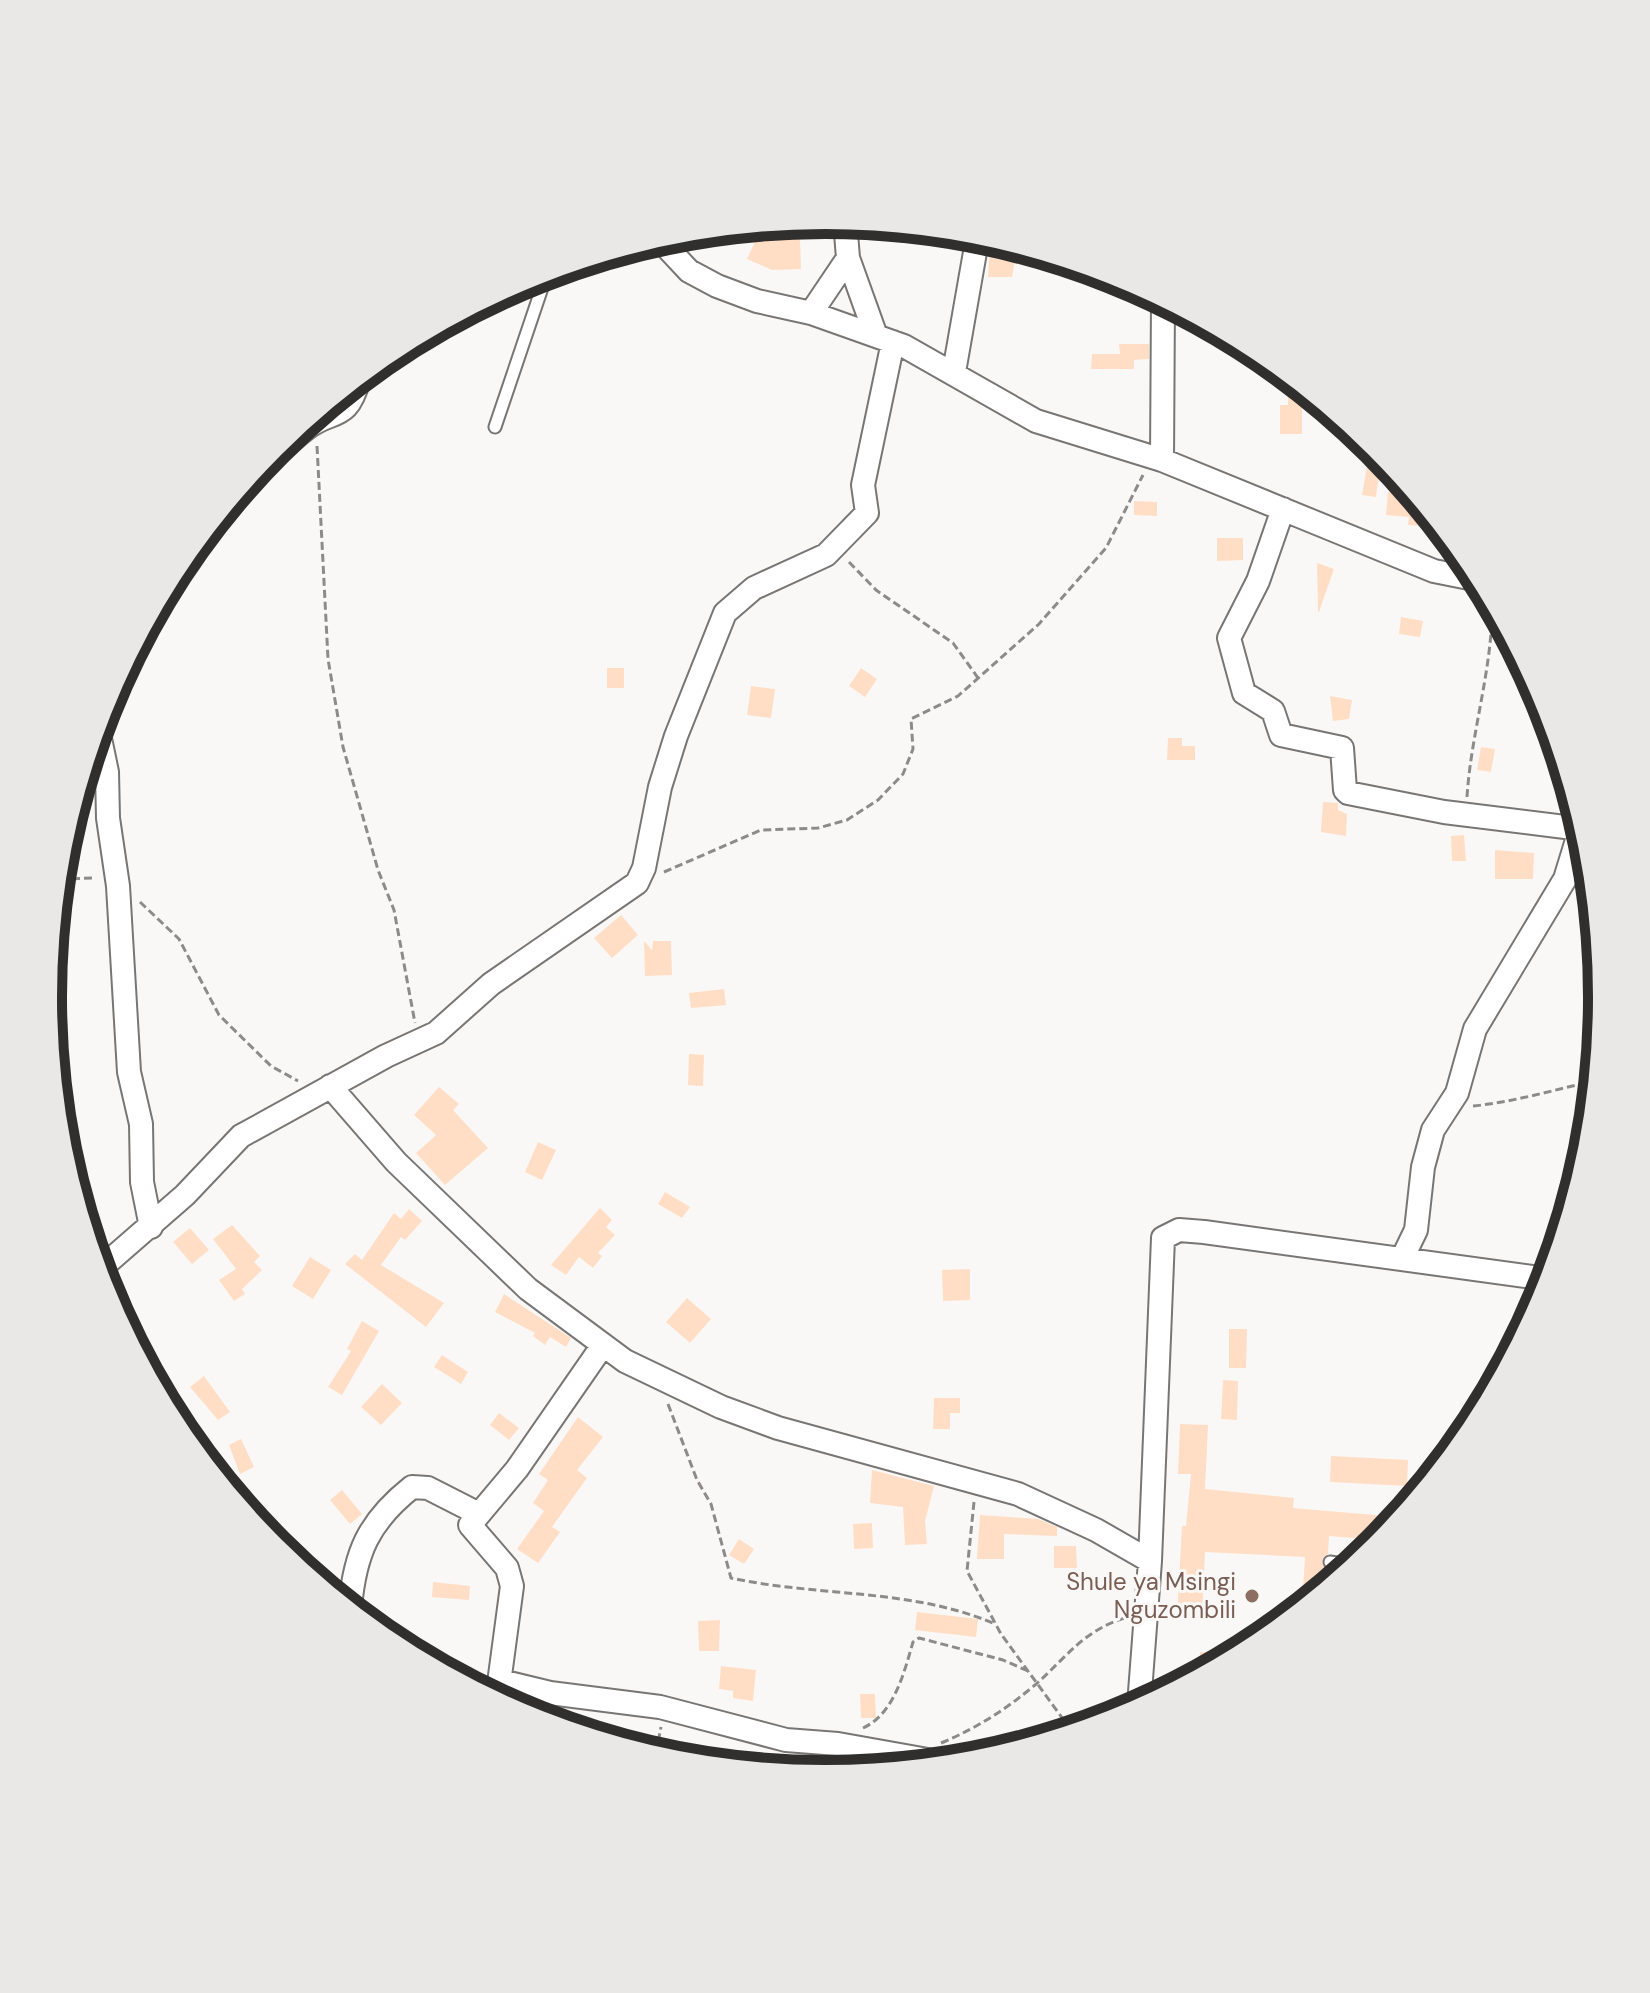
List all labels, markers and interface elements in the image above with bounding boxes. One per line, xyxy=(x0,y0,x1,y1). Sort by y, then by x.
place label: Shule ya Msingi Nguzombili xyxy=(1066,1566,1236,1625)
marker: Shule ya Msingi Nguzombili xyxy=(1243,1587,1261,1605)

